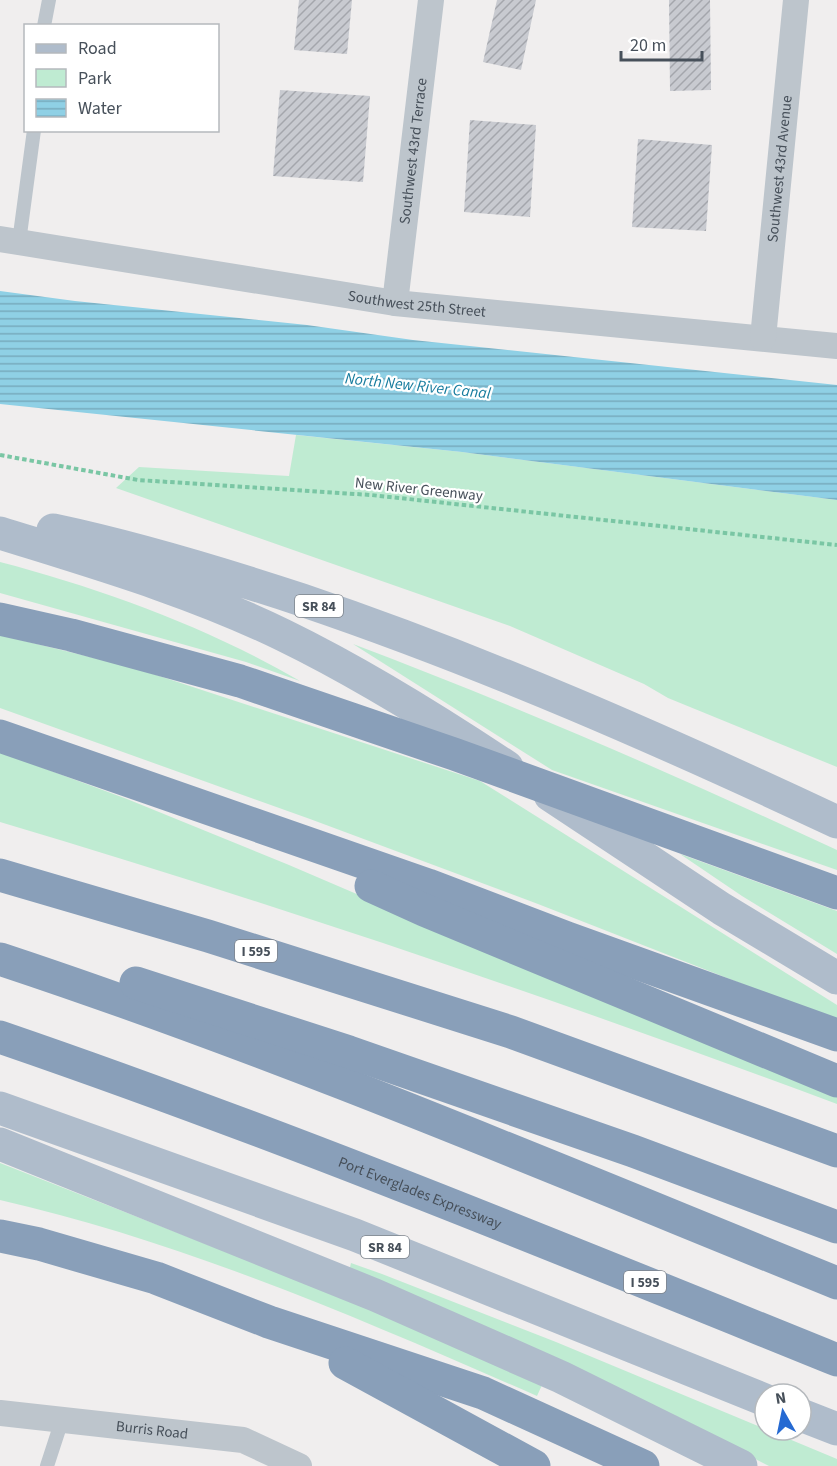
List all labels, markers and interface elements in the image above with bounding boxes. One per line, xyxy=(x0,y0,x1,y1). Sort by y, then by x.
legend xyxy=(24,24,219,132)
scale bar xyxy=(621,24,702,62)
text: 20 m xyxy=(630,33,666,58)
text: Road xyxy=(78,36,117,61)
text: Park xyxy=(78,66,112,91)
street label: Southwest 43rd Terrace xyxy=(394,77,433,226)
street label: Southwest 43rd Avenue xyxy=(762,94,798,243)
text: Water xyxy=(78,96,122,121)
street label: Southwest 25th Street xyxy=(346,286,487,323)
water label: North New River Canal xyxy=(344,367,492,405)
street label: New River Greenway xyxy=(354,472,484,507)
road number: SR 84 xyxy=(295,595,343,617)
road number: I 595 xyxy=(235,940,277,962)
street label: Port Everglades Expressway xyxy=(335,1152,505,1235)
road number: SR 84 xyxy=(361,1236,409,1258)
road number: I 595 xyxy=(624,1271,666,1293)
north arrow xyxy=(753,1382,813,1442)
text: N xyxy=(774,1386,788,1410)
street label: Burris Road xyxy=(115,1416,189,1445)

